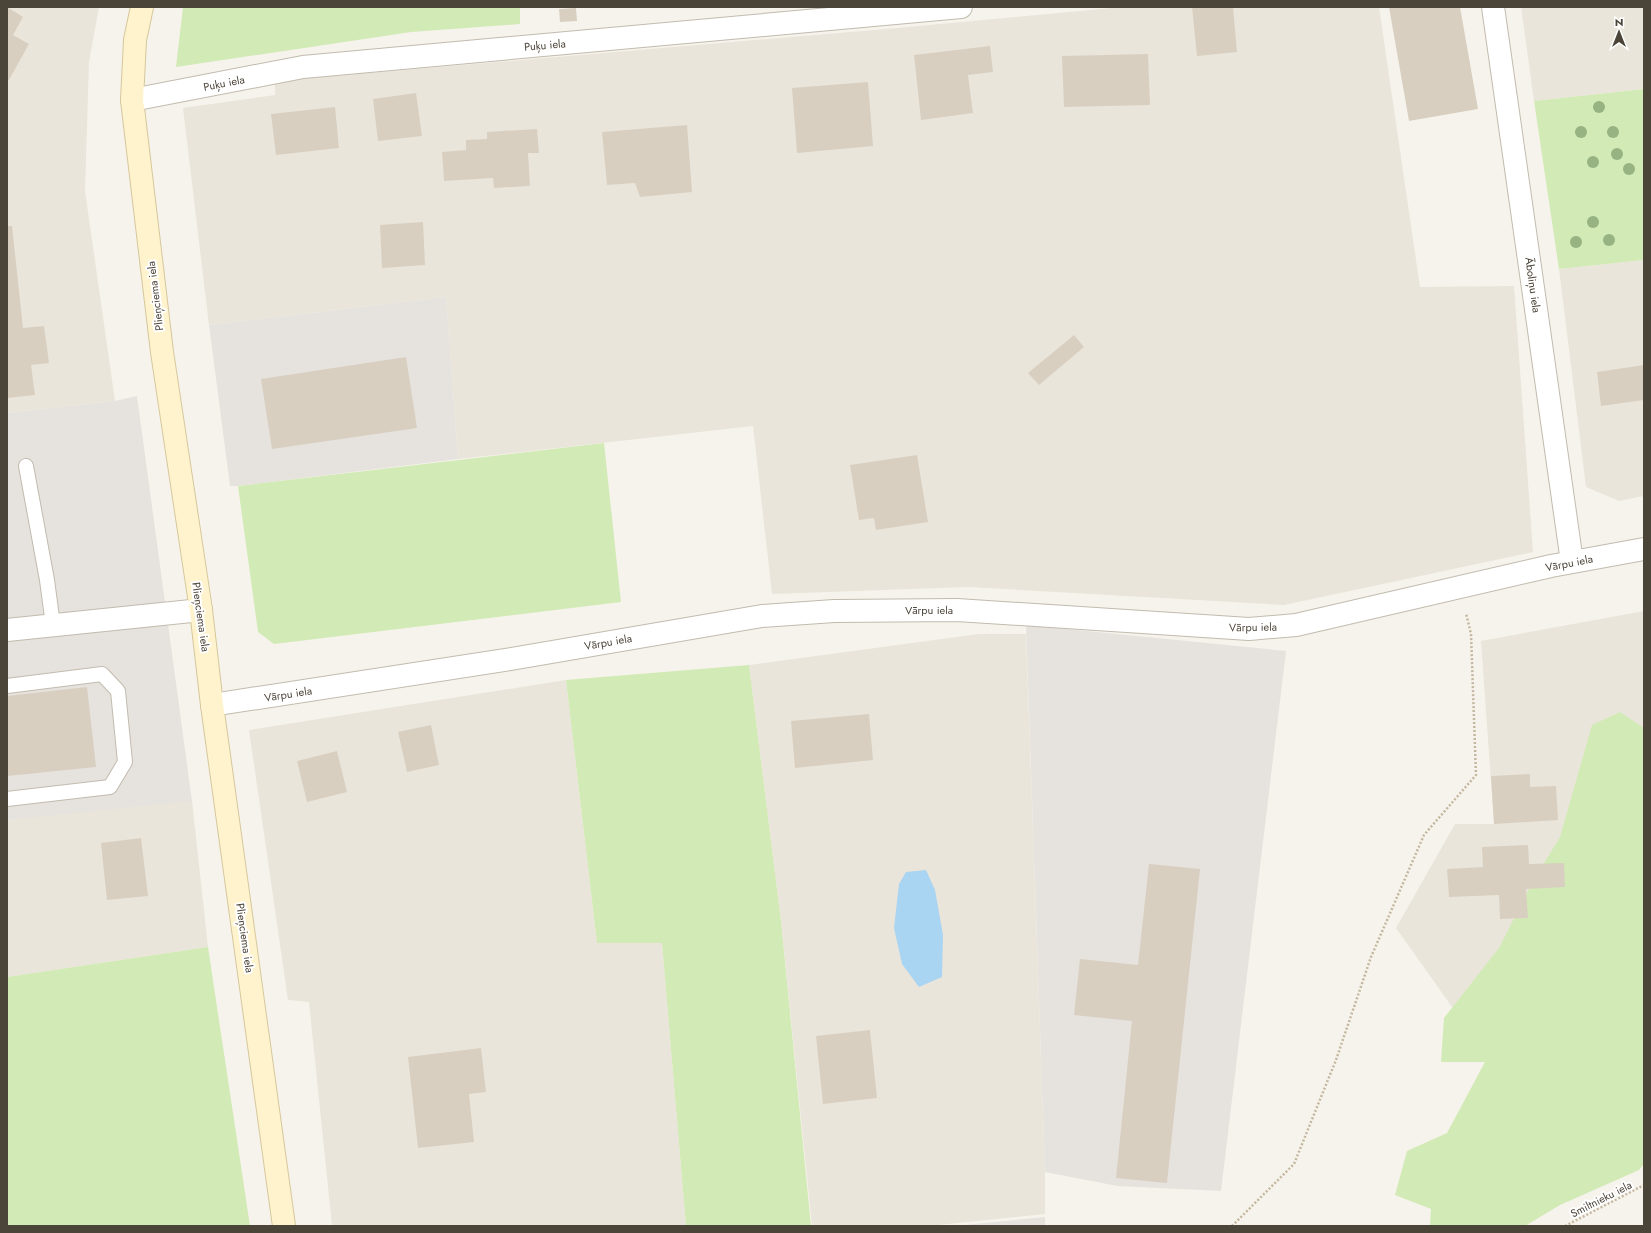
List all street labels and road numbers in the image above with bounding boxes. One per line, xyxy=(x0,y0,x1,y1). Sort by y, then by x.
street label: Puķu iela xyxy=(524,35,566,55)
street label: Puķu iela xyxy=(202,71,246,95)
street label: Āboliņu iela xyxy=(1521,256,1545,314)
street label: Plieņciema iela xyxy=(143,260,167,332)
street label: Vārpu iela xyxy=(1544,551,1594,575)
street label: Plieņciema iela xyxy=(188,581,214,653)
street label: Vārpu iela xyxy=(905,602,953,618)
street label: Vārpu iela xyxy=(1229,619,1277,635)
street label: Vārpu iela xyxy=(583,630,633,654)
street label: Vārpu iela xyxy=(263,682,313,706)
street label: Plieņciema iela xyxy=(232,902,258,974)
street label: Smiltnieku iela xyxy=(1567,1177,1635,1221)

